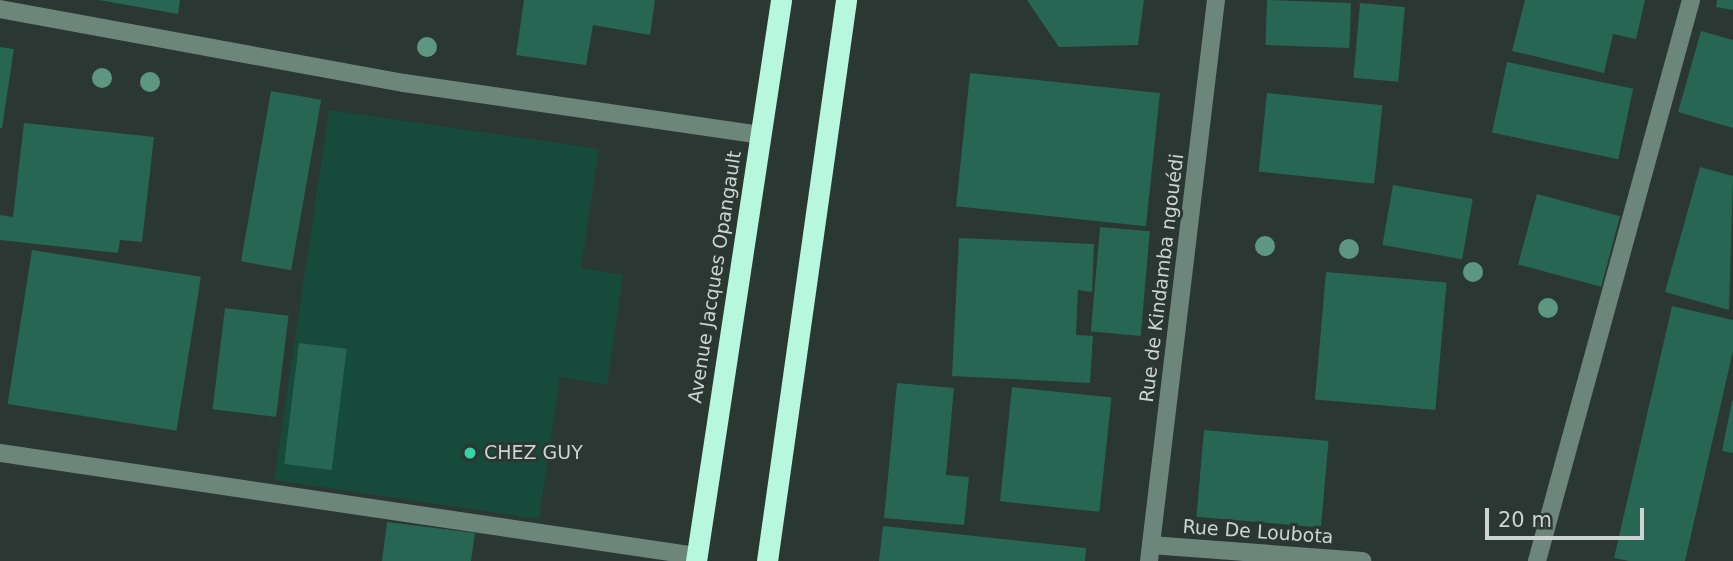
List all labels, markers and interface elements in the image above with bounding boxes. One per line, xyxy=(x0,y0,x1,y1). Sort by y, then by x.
street label: Avenue Jacques Opangault xyxy=(684,149,746,405)
street label: Rue de Kindamba ngouédi xyxy=(1135,152,1189,404)
place label: CHEZ GUY xyxy=(484,442,583,464)
marker: CHEZ GUY xyxy=(462,445,478,461)
scale bar xyxy=(1488,494,1647,538)
text: 20 m xyxy=(1498,508,1552,532)
street label: Rue De Loubota xyxy=(1182,515,1334,549)

